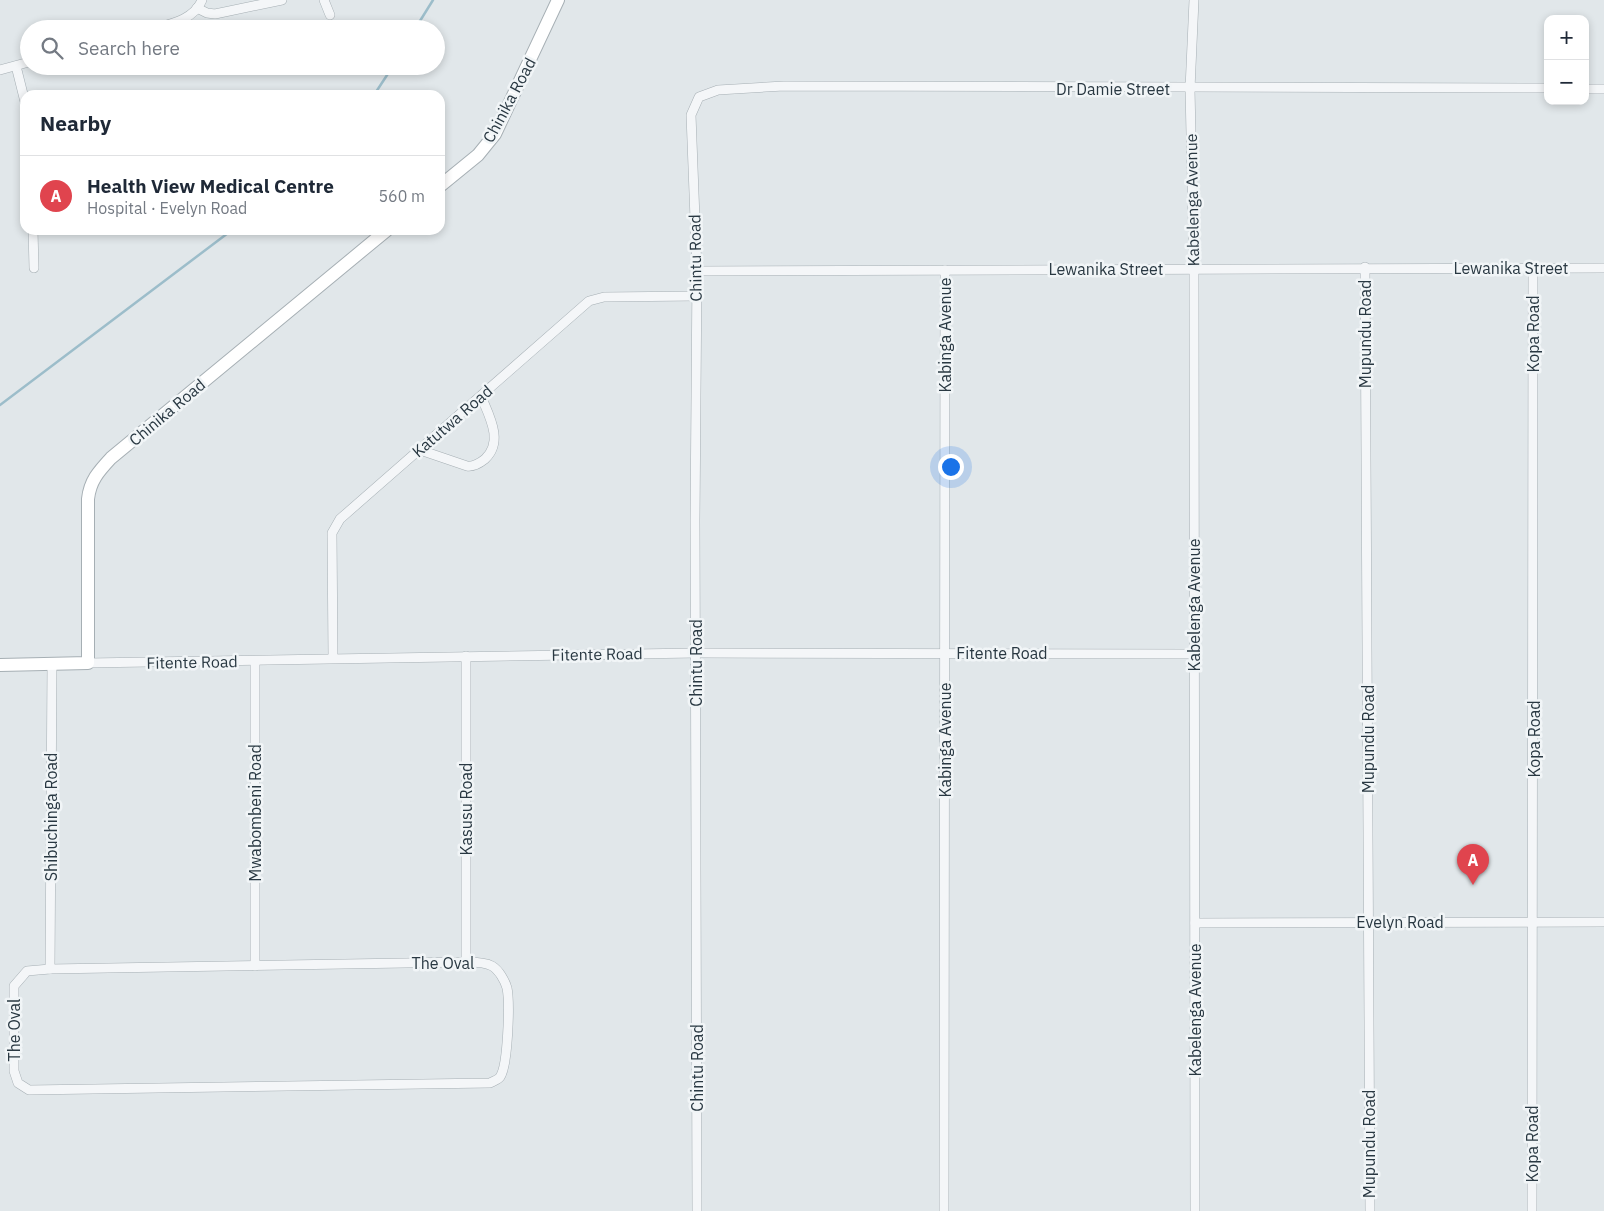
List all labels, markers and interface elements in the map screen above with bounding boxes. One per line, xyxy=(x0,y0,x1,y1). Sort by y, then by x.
map controls xyxy=(1544,15,1589,105)
button: + xyxy=(1544,15,1589,60)
search box xyxy=(20,20,445,75)
icon: search xyxy=(38,34,66,62)
text: Search here xyxy=(78,36,180,60)
street label: Chinika Road xyxy=(478,54,540,146)
button: − xyxy=(1544,60,1589,105)
street label: Dr Damie Street xyxy=(1056,79,1170,99)
text: Nearby xyxy=(40,109,111,137)
street label: Kabelenga Avenue xyxy=(1181,133,1203,267)
text: Health View Medical Centre xyxy=(87,174,334,198)
text: A xyxy=(51,186,61,206)
text: 560 m xyxy=(378,186,425,206)
text: Hospital · Evelyn Road xyxy=(87,198,247,218)
street label: Chintu Road xyxy=(684,214,706,302)
street label: Lewanika Street xyxy=(1454,258,1568,278)
street label: Lewanika Street xyxy=(1049,259,1163,279)
street label: Kabinga Avenue xyxy=(935,277,955,392)
street label: Mupundu Road xyxy=(1355,280,1375,388)
street label: Kopa Road xyxy=(1523,295,1543,373)
street label: Chinika Road xyxy=(125,374,209,450)
street label: Katutwa Road xyxy=(408,381,496,461)
your location xyxy=(938,454,964,480)
street label: Kabelenga Avenue xyxy=(1184,538,1204,671)
street label: Chintu Road xyxy=(686,619,706,707)
street label: Fitente Road xyxy=(551,643,643,665)
street label: Fitente Road xyxy=(956,643,1048,663)
street label: Fitente Road xyxy=(146,651,238,673)
street label: Kabinga Avenue xyxy=(935,682,955,797)
street label: Mupundu Road xyxy=(1358,685,1378,793)
street label: Kopa Road xyxy=(1524,700,1544,778)
street label: Mwabombeni Road xyxy=(245,744,265,882)
street label: Shibuchinga Road xyxy=(41,753,61,881)
street label: Kasusu Road xyxy=(456,763,476,855)
pin: A xyxy=(1457,844,1489,885)
street label: Evelyn Road xyxy=(1356,912,1444,932)
street label: Kabelenga Avenue xyxy=(1185,943,1205,1076)
street label: The Oval xyxy=(412,953,474,973)
street label: The Oval xyxy=(4,999,24,1061)
street label: Chintu Road xyxy=(687,1024,707,1112)
street label: Mupundu Road xyxy=(1359,1090,1379,1198)
street label: Kopa Road xyxy=(1522,1105,1542,1183)

